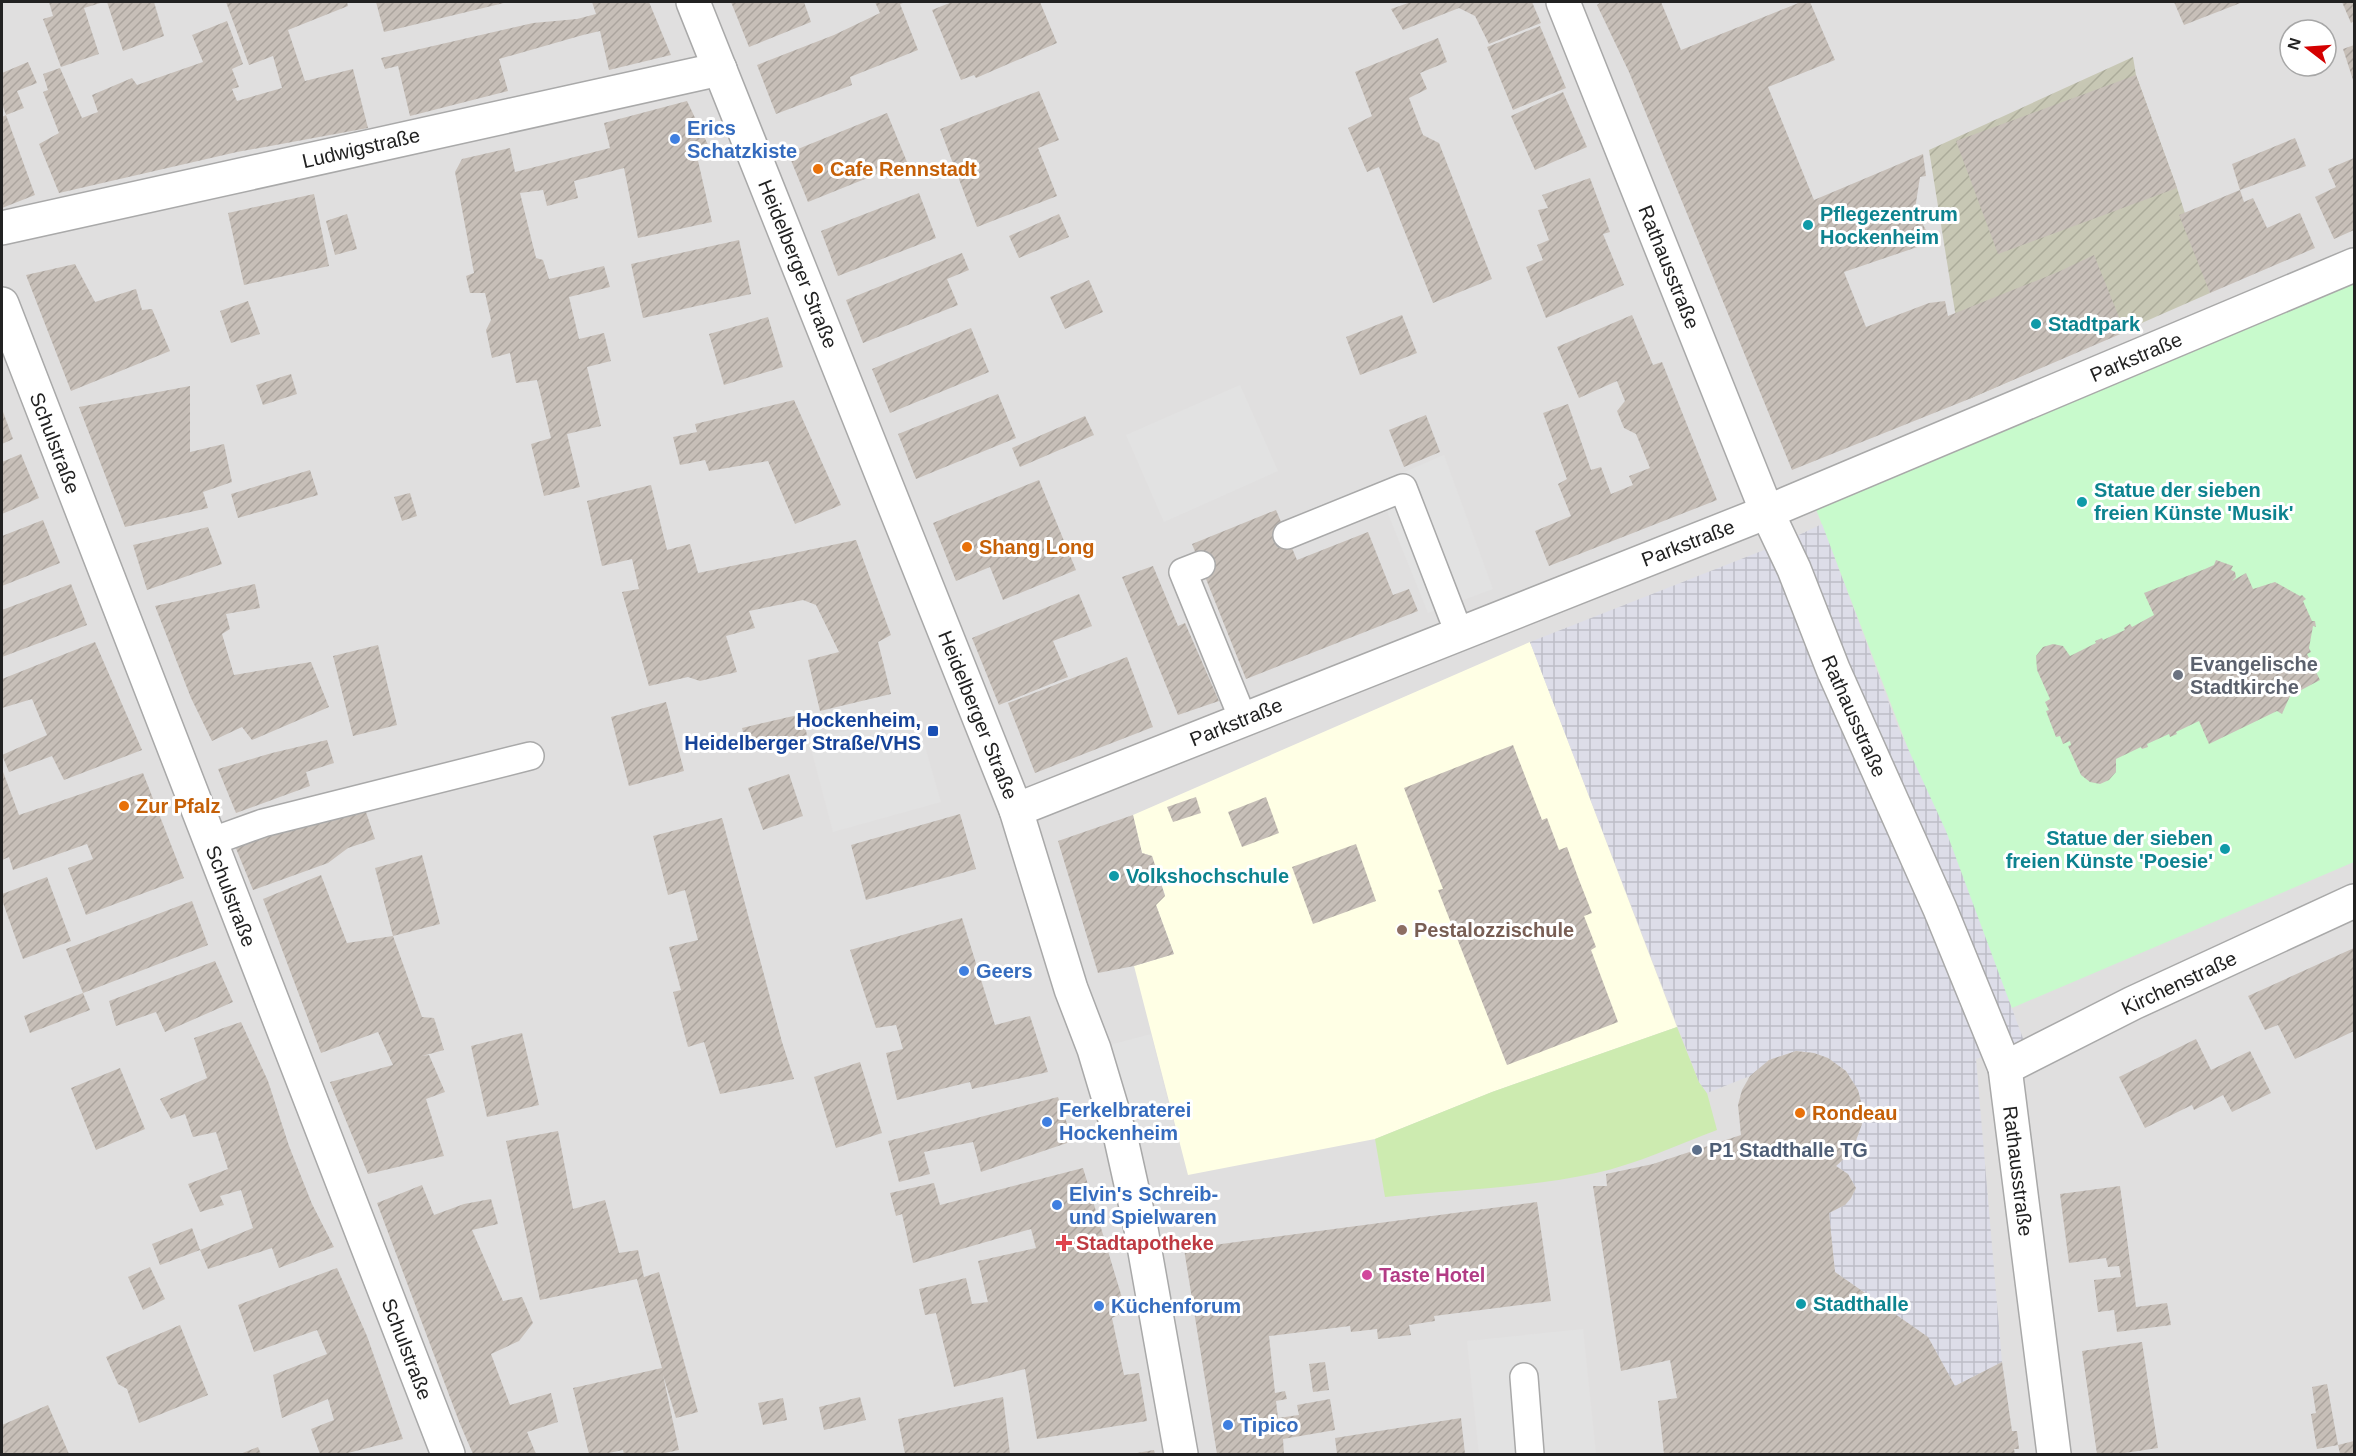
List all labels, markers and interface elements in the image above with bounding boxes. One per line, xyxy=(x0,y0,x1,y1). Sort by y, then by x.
north arrow xyxy=(2278,18,2338,78)
text: N xyxy=(2284,36,2304,52)
place label: Erics Schatzkiste xyxy=(687,117,797,162)
street label: Ludwigstraße xyxy=(300,124,422,172)
marker: Erics Schatzkiste xyxy=(668,132,682,146)
place label: Cafe Rennstadt xyxy=(830,158,977,180)
marker: Cafe Rennstadt xyxy=(811,162,825,176)
street label: Heidelberger Straße xyxy=(754,176,842,352)
street label: Rathausstraße xyxy=(1634,202,1704,332)
place label: Pflegezentrum Hockenheim xyxy=(1820,203,1958,248)
marker: Pflegezentrum Hockenheim xyxy=(1801,218,1815,232)
place label: Stadtpark xyxy=(2048,313,2141,335)
marker: Stadtpark xyxy=(2029,317,2043,331)
street label: Parkstraße xyxy=(2087,328,2185,386)
street label: Schulstraße xyxy=(26,389,84,497)
place label: Statue der sieben freien Künste 'Musik' xyxy=(2094,479,2294,524)
marker: Statue der sieben freien Künste 'Musik' xyxy=(2075,495,2089,509)
street label: Parkstraße xyxy=(1638,515,1738,571)
place label: Shang Long xyxy=(979,536,1095,558)
marker: Shang Long xyxy=(960,540,974,554)
street label: Heidelberger Straße xyxy=(934,627,1022,803)
street label: Rathausstraße xyxy=(1817,652,1891,780)
place label: Evangelische Stadtkirche xyxy=(2190,653,2318,698)
marker: Evangelische Stadtkirche xyxy=(2171,668,2185,682)
street label: Parkstraße xyxy=(1187,693,1285,751)
place label: Hockenheim, Heidelberger Straße/VHS xyxy=(684,709,921,754)
marker: Hockenheim, Heidelberger Straße/VHS xyxy=(926,724,940,738)
place label: Zur Pfalz xyxy=(136,795,220,817)
marker: Zur Pfalz xyxy=(117,799,131,813)
place label: Statue der sieben freien Künste 'Poesie' xyxy=(2006,827,2213,872)
street label: Schulstraße xyxy=(202,842,260,950)
marker: Statue der sieben freien Künste 'Poesie' xyxy=(2218,842,2232,856)
place label: Volkshochschule xyxy=(1126,865,1289,887)
marker: Volkshochschule xyxy=(1107,869,1121,883)
place label: Pestalozzischule xyxy=(1414,919,1574,941)
marker: Pestalozzischule xyxy=(1395,923,1409,937)
street label: Kirchenstraße xyxy=(2118,947,2240,1019)
place label: Geers xyxy=(976,960,1033,982)
marker: Geers xyxy=(957,964,971,978)
place label: Ferkelbraterei Hockenheim xyxy=(1059,1099,1191,1144)
place label: Rondeau xyxy=(1812,1102,1898,1124)
street label: Rathausstraße xyxy=(1999,1105,2037,1237)
marker: Rondeau xyxy=(1793,1106,1807,1120)
marker: Ferkelbraterei Hockenheim xyxy=(1040,1115,1054,1129)
place label: P1 Stadthalle TG xyxy=(1709,1139,1868,1161)
marker: P1 Stadthalle TG xyxy=(1690,1143,1704,1157)
place label: Elvin's Schreib- und Spielwaren xyxy=(1069,1183,1218,1228)
marker: Elvin's Schreib- und Spielwaren xyxy=(1050,1198,1064,1212)
place label: Stadtapotheke xyxy=(1076,1232,1214,1254)
marker: Stadtapotheke xyxy=(1057,1236,1071,1250)
place label: Taste Hotel xyxy=(1379,1264,1485,1286)
marker: Taste Hotel xyxy=(1360,1268,1374,1282)
place label: Stadthalle xyxy=(1813,1293,1909,1315)
street label: Schulstraße xyxy=(378,1295,436,1403)
place label: Küchenforum xyxy=(1111,1295,1241,1317)
marker: Stadthalle xyxy=(1794,1297,1808,1311)
marker: Küchenforum xyxy=(1092,1299,1106,1313)
place label: Tipico xyxy=(1240,1414,1299,1436)
marker: Tipico xyxy=(1221,1418,1235,1432)

